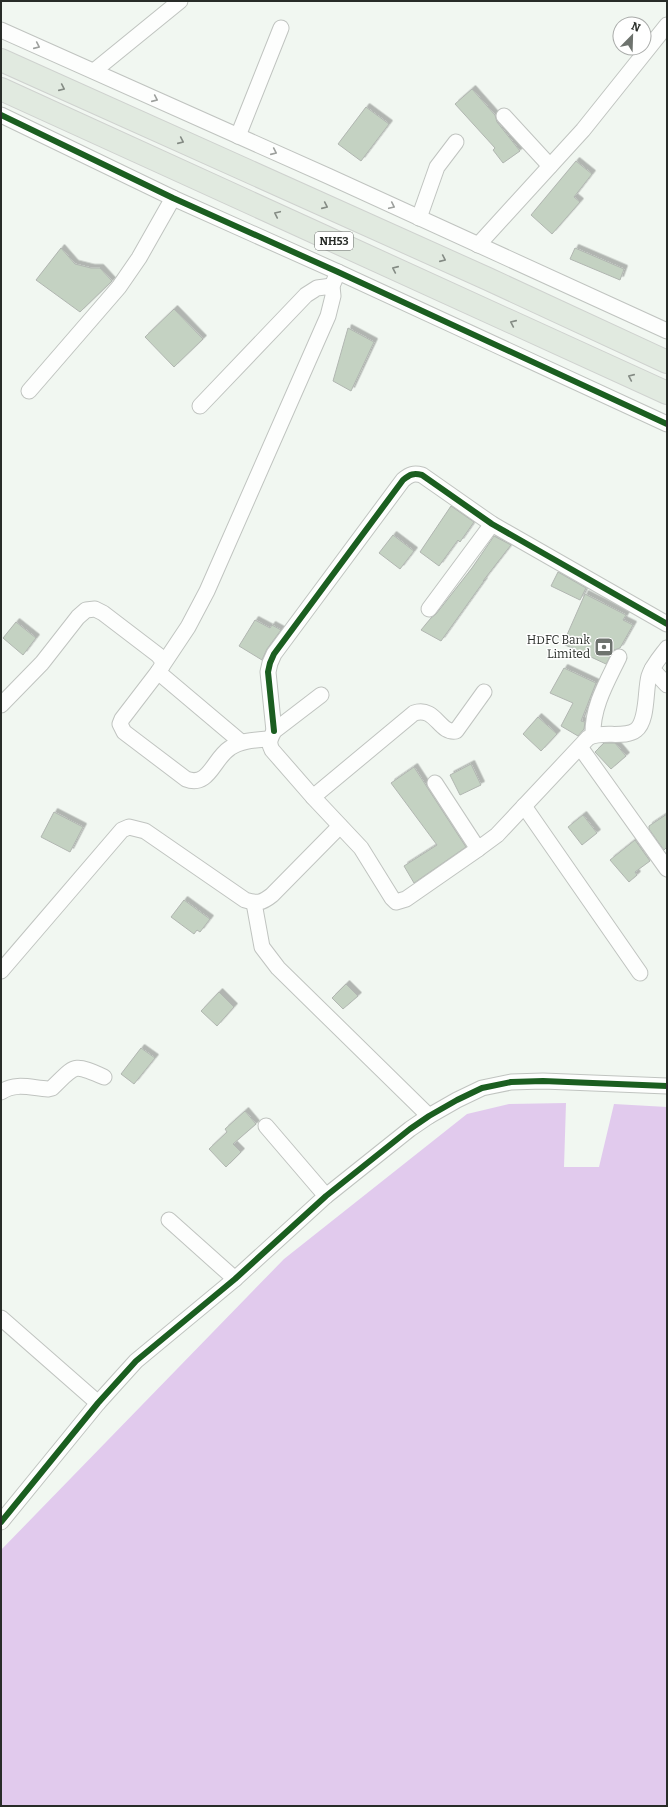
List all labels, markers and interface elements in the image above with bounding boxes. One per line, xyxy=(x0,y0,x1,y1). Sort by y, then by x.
north arrow xyxy=(612,16,652,56)
text: N xyxy=(629,20,643,35)
one-way arrow xyxy=(32,41,40,49)
one-way arrow xyxy=(58,83,66,91)
one-way arrow xyxy=(151,94,159,102)
one-way arrow xyxy=(176,136,184,144)
one-way arrow xyxy=(270,147,277,155)
one-way arrow xyxy=(320,201,328,209)
one-way arrow xyxy=(389,201,396,209)
one-way arrow xyxy=(274,211,281,219)
road number: NH53 xyxy=(315,232,353,250)
one-way arrow xyxy=(439,254,447,262)
one-way arrow xyxy=(391,266,399,274)
one-way arrow xyxy=(510,320,517,328)
one-way arrow xyxy=(628,373,635,381)
place label: HDFC Bank Limited xyxy=(527,633,590,661)
bank icon: HDFC Bank Limited xyxy=(593,636,615,658)

